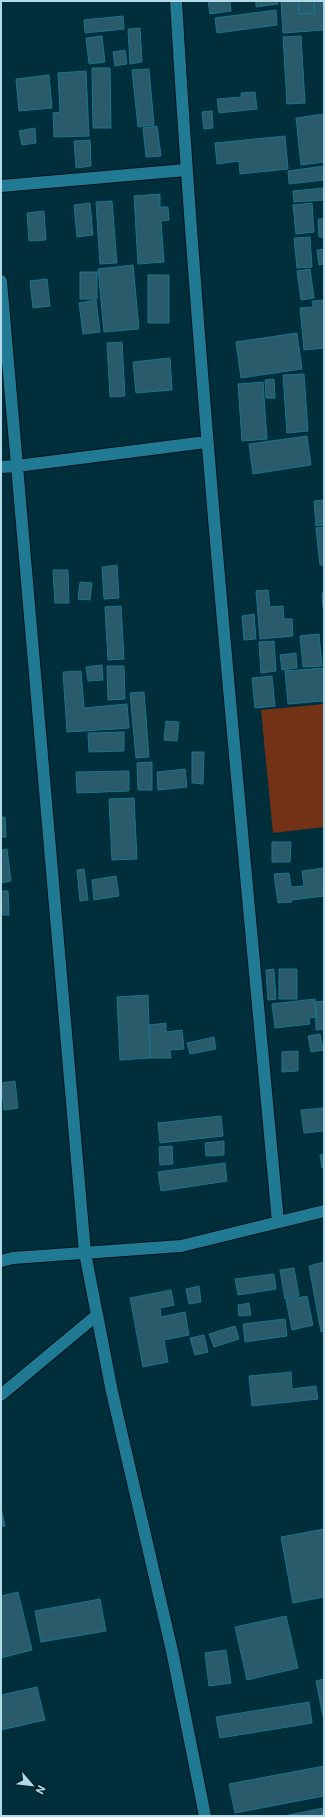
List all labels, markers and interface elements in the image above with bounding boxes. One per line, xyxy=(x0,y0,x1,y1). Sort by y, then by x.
north arrow xyxy=(12,1765,52,1805)
text: N xyxy=(33,1783,48,1796)

